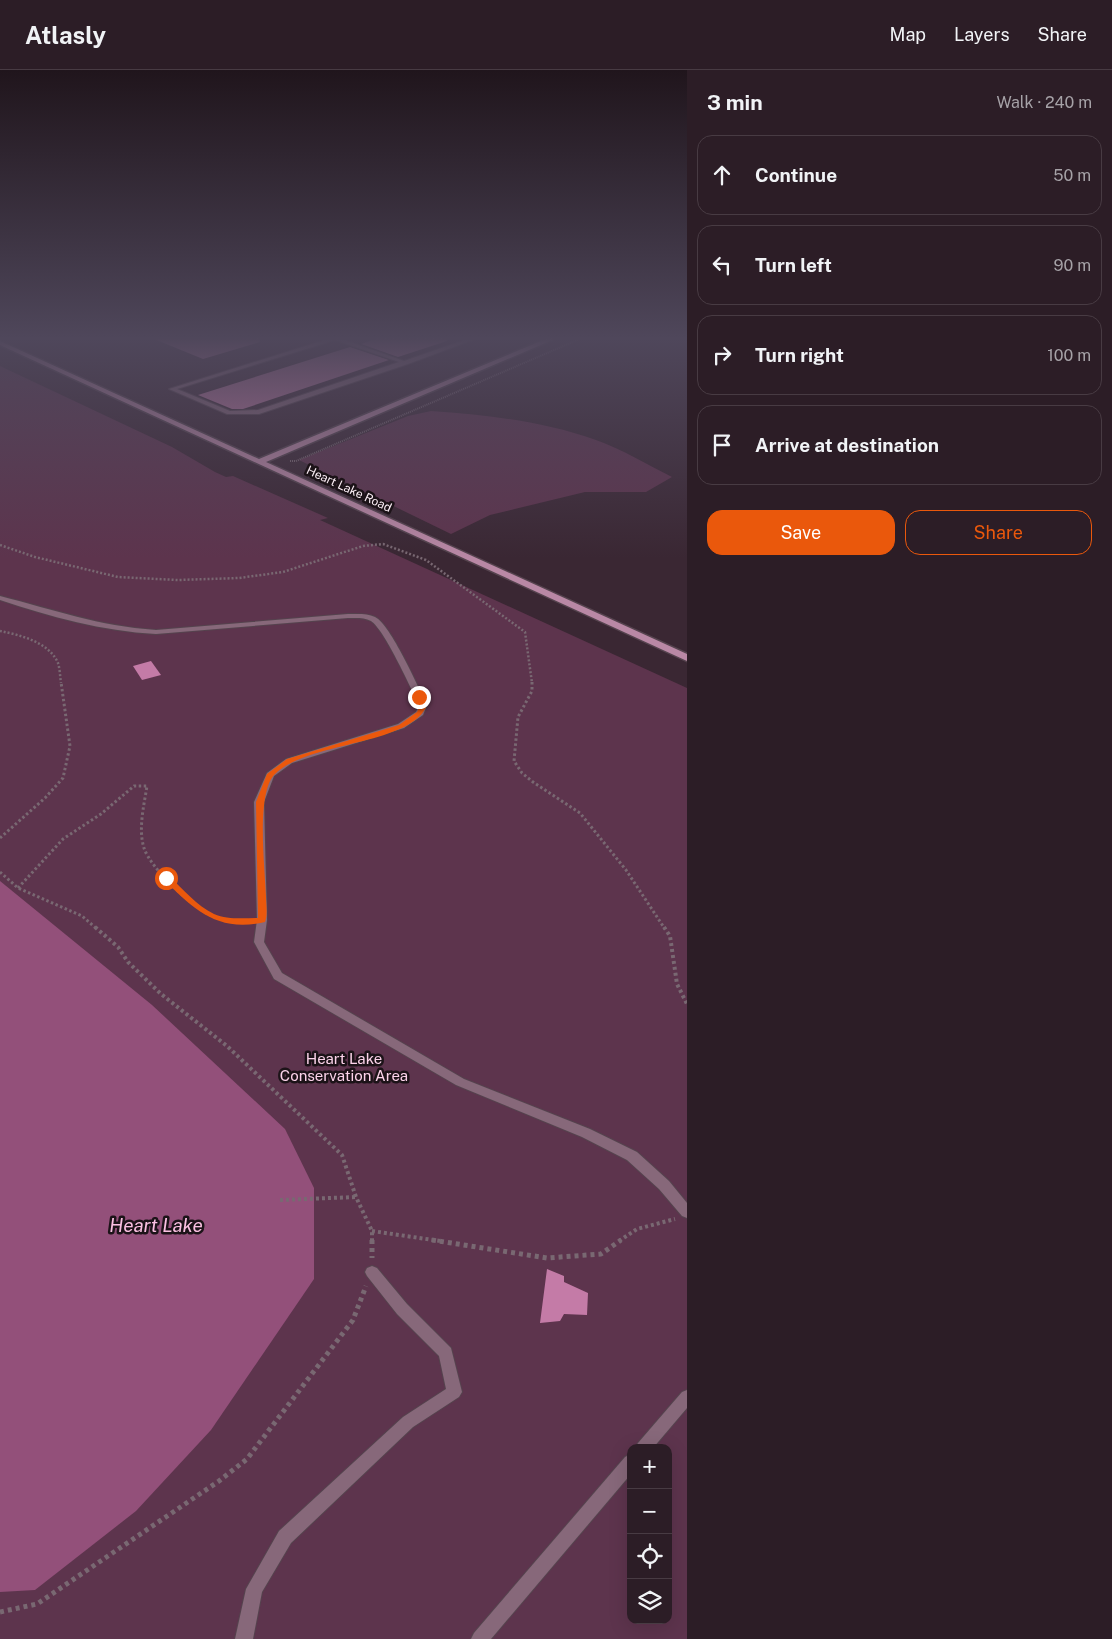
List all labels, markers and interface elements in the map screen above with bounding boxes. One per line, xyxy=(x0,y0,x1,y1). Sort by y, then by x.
text: Atlasly xyxy=(25,21,106,49)
text: Map xyxy=(890,24,926,45)
text: Layers xyxy=(954,24,1010,45)
text: Share xyxy=(1038,24,1087,45)
text: 3 min xyxy=(707,90,763,115)
text: Walk · 240 m xyxy=(996,93,1092,112)
icon: ahead xyxy=(708,161,736,189)
text: Continue xyxy=(755,164,837,186)
text: 50 m xyxy=(1053,166,1091,185)
icon: left xyxy=(708,251,736,279)
text: Turn left xyxy=(755,254,832,276)
text: 90 m xyxy=(1054,256,1091,275)
icon: right xyxy=(708,341,736,369)
text: Turn right xyxy=(755,344,844,366)
text: 100 m xyxy=(1047,346,1091,365)
icon: arrive xyxy=(708,431,736,459)
text: Arrive at destination xyxy=(755,434,939,456)
street label: Heart Lake Road xyxy=(304,463,394,515)
button: Save xyxy=(707,510,895,555)
button: Share xyxy=(905,510,1092,555)
route end xyxy=(408,686,431,709)
route start xyxy=(155,867,178,890)
park label: Heart Lake Conservation Area xyxy=(280,1050,408,1084)
water label: Heart Lake xyxy=(109,1214,203,1236)
map controls xyxy=(627,1444,672,1624)
button: + xyxy=(627,1444,672,1489)
button: − xyxy=(627,1489,672,1534)
button: locate xyxy=(627,1534,672,1579)
button: layers xyxy=(627,1579,672,1624)

